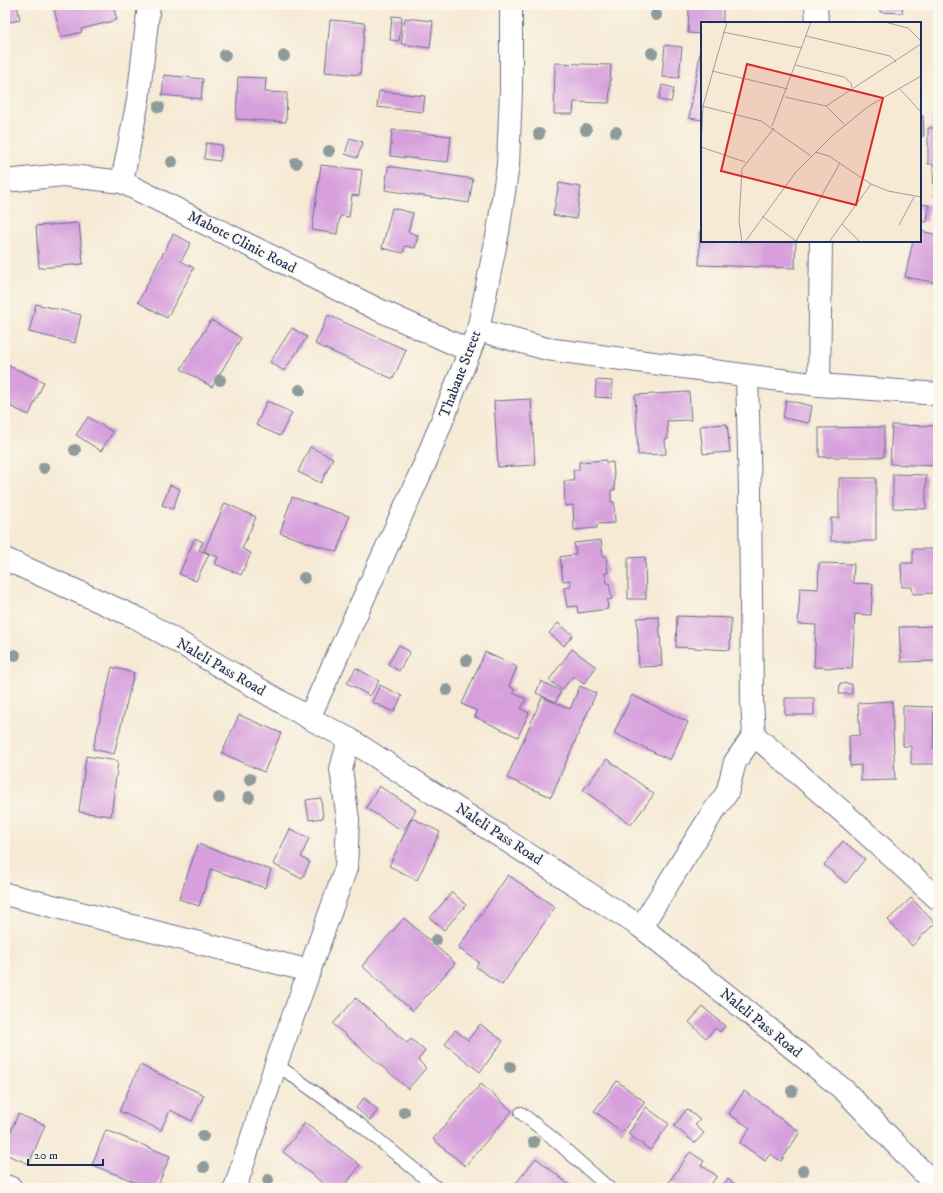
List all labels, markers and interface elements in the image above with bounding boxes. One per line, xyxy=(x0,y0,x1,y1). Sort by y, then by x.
inset map xyxy=(701,22,921,242)
street label: Mabote Clinic Road xyxy=(184,206,300,278)
street label: Thabane Street xyxy=(435,328,485,420)
street label: Naleli Pass Road xyxy=(173,634,269,700)
street label: Naleli Pass Road xyxy=(452,799,547,869)
street label: Naleli Pass Road xyxy=(716,984,806,1062)
scale bar xyxy=(28,1141,103,1167)
text: 20 m xyxy=(34,1148,58,1163)

